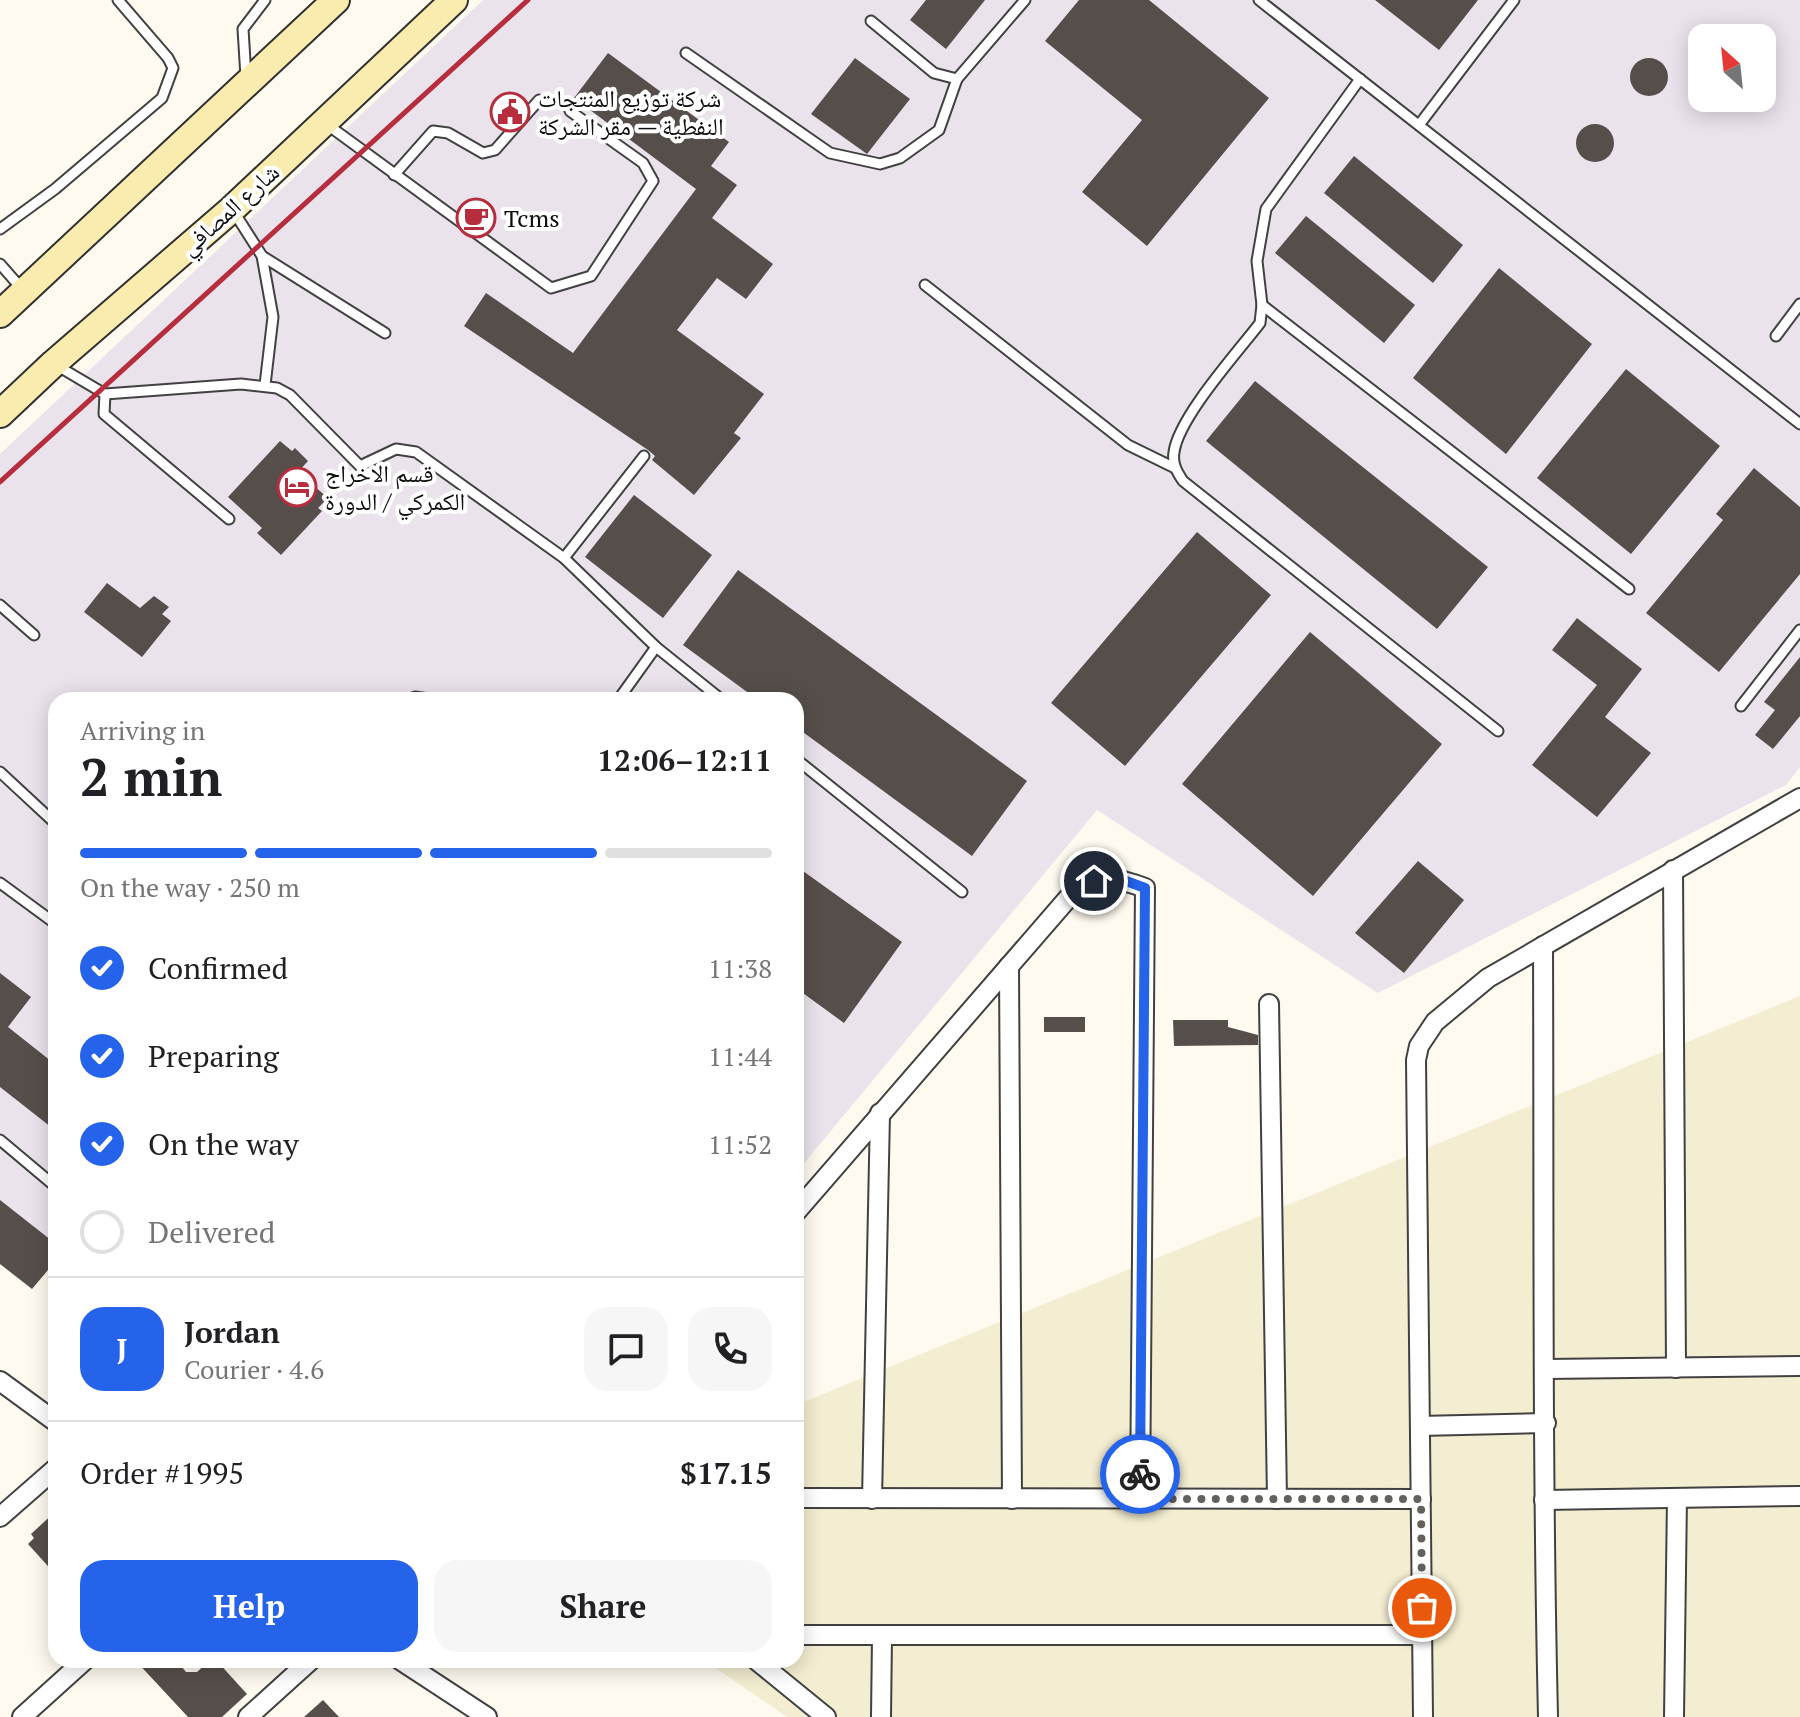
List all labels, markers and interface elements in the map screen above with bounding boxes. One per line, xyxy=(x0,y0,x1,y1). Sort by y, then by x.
north arrow xyxy=(1688,24,1776,112)
map controls xyxy=(1688,24,1776,112)
place label: شركة توزيع المنتجات النفطية — مقر الشركة xyxy=(538,82,724,142)
public building icon: شركة توزيع المنتجات النفطية — مقر الشركة xyxy=(489,91,531,133)
street label: شارع المصافي xyxy=(172,156,288,265)
cafe icon: Tcms xyxy=(455,197,497,239)
place label: Tcms xyxy=(504,202,560,234)
place label: قسم الاخراج الكمركي / الدورة xyxy=(325,457,465,521)
hotel icon: قسم الاخراج الكمركي / الدورة xyxy=(276,466,318,508)
text: Arriving in xyxy=(80,713,205,747)
text: 12:06–12:11 xyxy=(597,740,772,780)
text: 2 min xyxy=(80,742,222,811)
pin xyxy=(1060,847,1128,915)
icon: home xyxy=(1072,859,1116,903)
text: On the way · 250 m xyxy=(80,870,300,904)
icon: check xyxy=(80,946,124,990)
text: Confirmed xyxy=(148,948,288,988)
text: 11:38 xyxy=(708,951,772,985)
icon: check xyxy=(80,1034,124,1078)
text: Preparing xyxy=(148,1036,279,1076)
text: 11:44 xyxy=(708,1039,772,1073)
icon: check xyxy=(80,1122,124,1166)
text: On the way xyxy=(148,1124,299,1164)
text: 11:52 xyxy=(708,1127,772,1161)
text: Delivered xyxy=(148,1212,275,1252)
button: chat xyxy=(584,1307,668,1391)
button: phone xyxy=(688,1307,772,1391)
text: Jordan xyxy=(184,1312,280,1352)
text: J xyxy=(117,1329,127,1369)
text: Courier · 4.6 xyxy=(184,1352,324,1386)
courier xyxy=(1100,1434,1180,1514)
icon: bike xyxy=(1118,1452,1162,1496)
text: Order #1995 xyxy=(80,1453,244,1493)
text: $17.15 xyxy=(680,1453,772,1493)
button: Help xyxy=(80,1560,418,1652)
button: Share xyxy=(434,1560,772,1652)
pin xyxy=(1388,1574,1456,1642)
icon: bag xyxy=(1400,1586,1444,1630)

